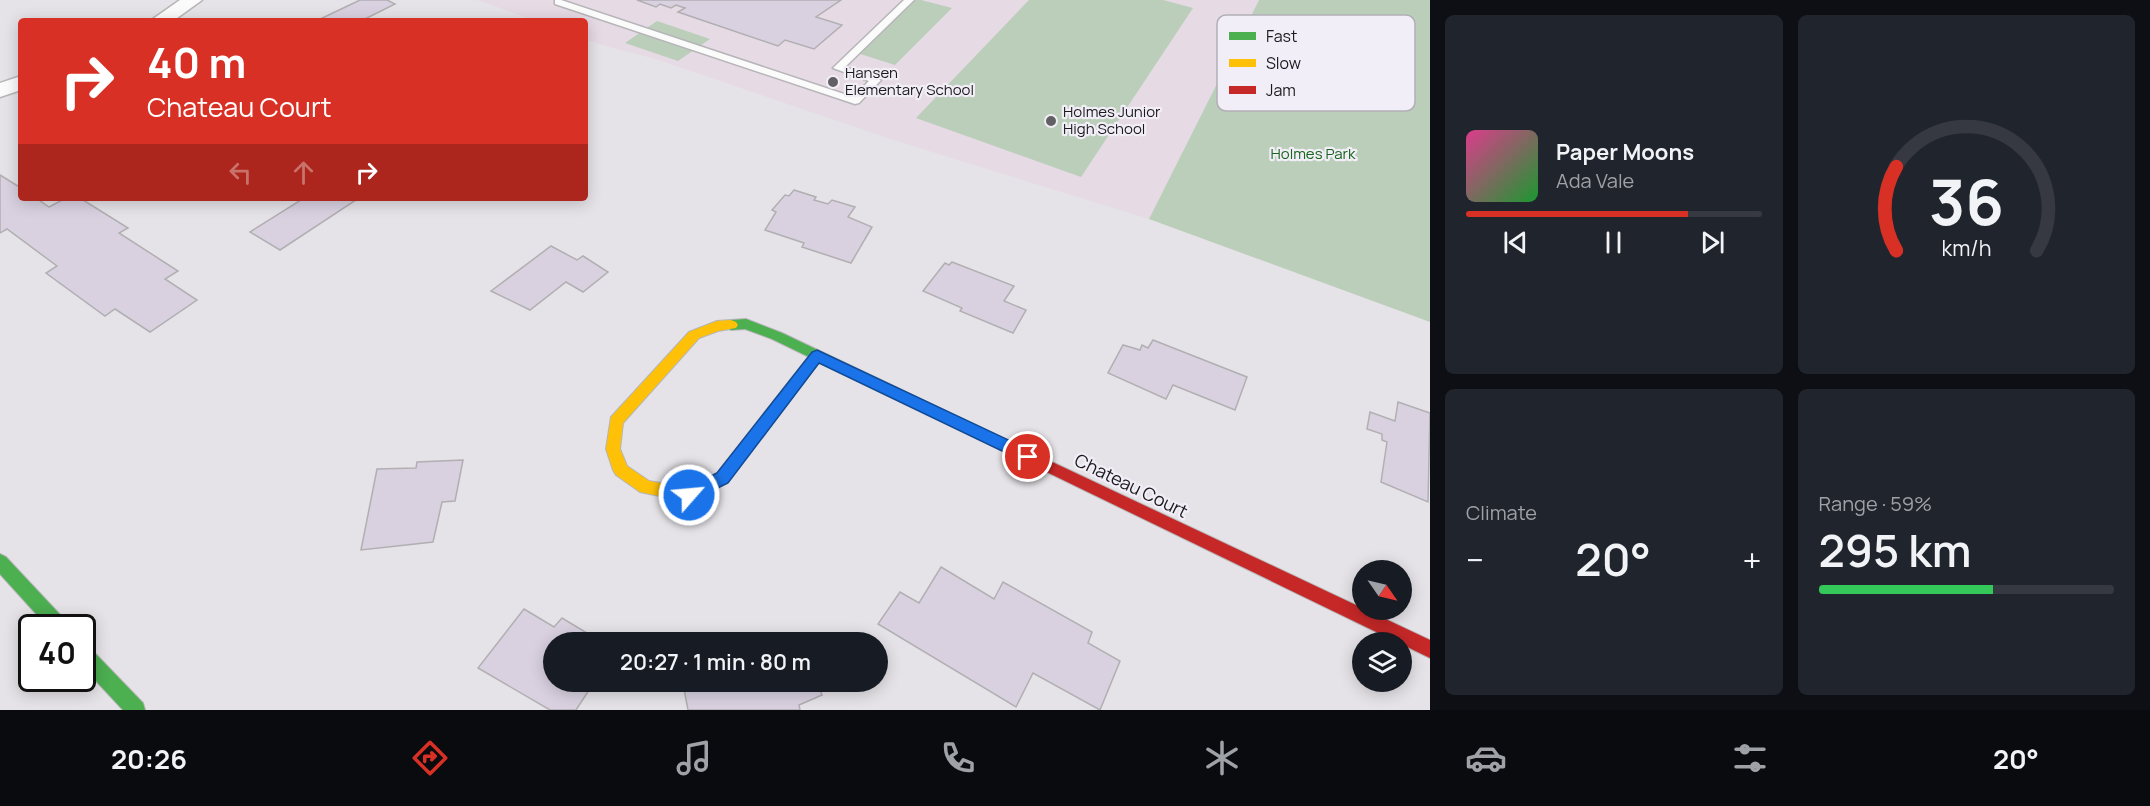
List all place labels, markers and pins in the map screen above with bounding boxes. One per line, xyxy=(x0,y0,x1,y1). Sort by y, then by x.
place label: Hansen Elementary School xyxy=(845,62,974,100)
marker: Hansen Elementary School xyxy=(826,75,840,89)
place label: Holmes Junior High School xyxy=(1063,101,1161,139)
marker: Holmes Junior High School xyxy=(1044,114,1058,128)
pin xyxy=(1002,431,1053,482)

